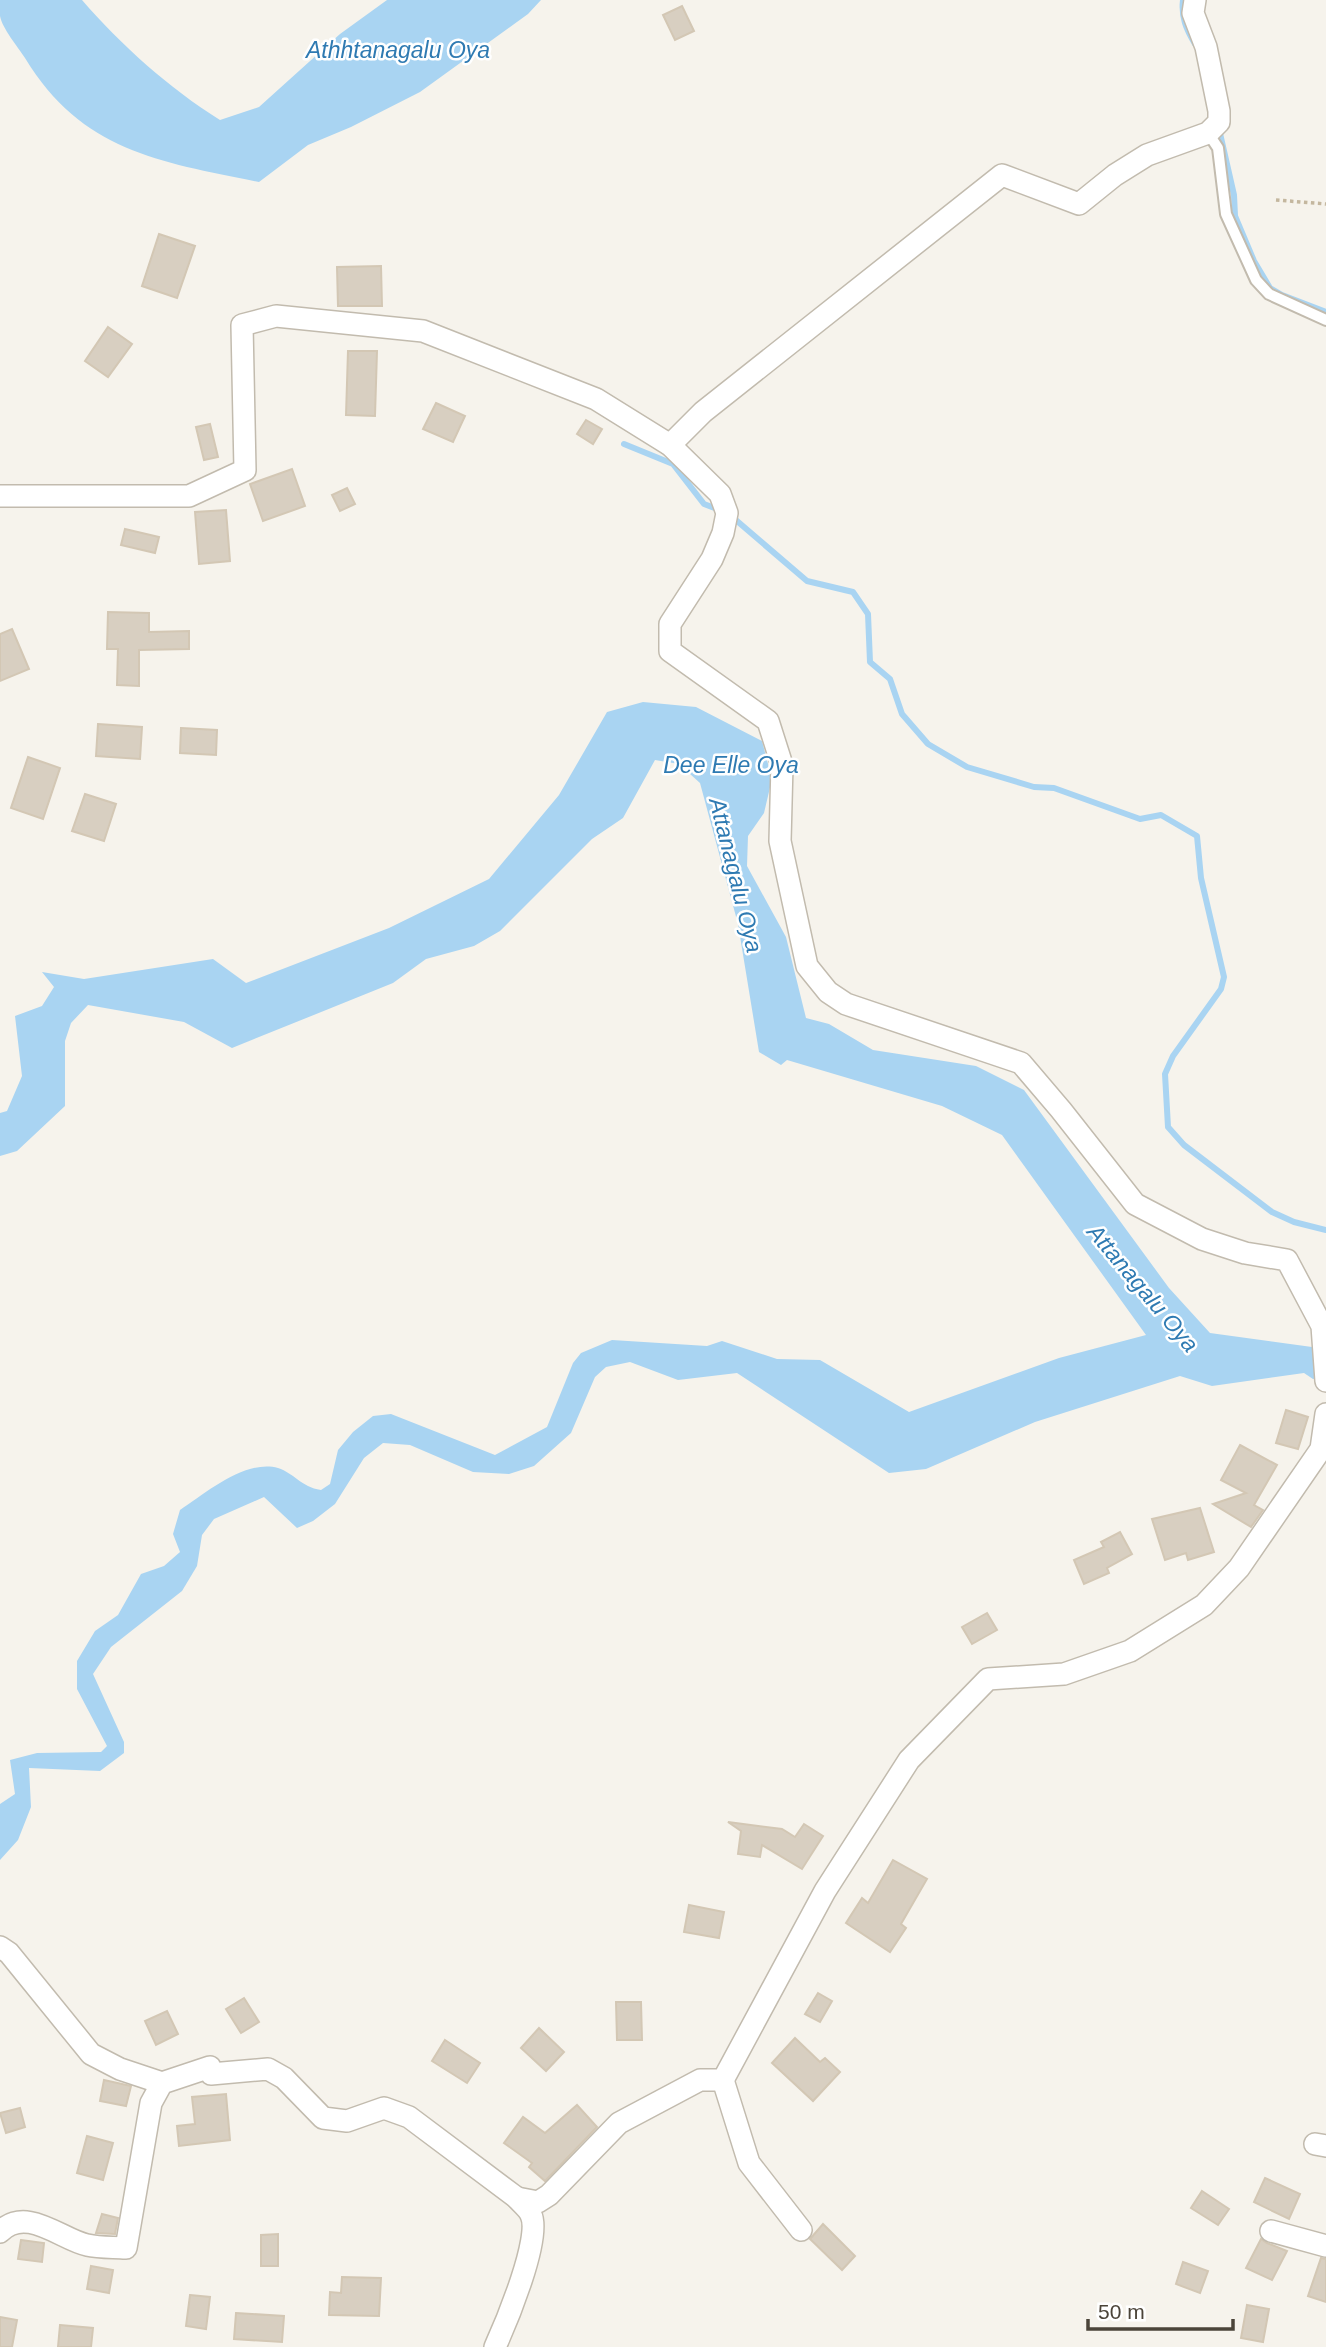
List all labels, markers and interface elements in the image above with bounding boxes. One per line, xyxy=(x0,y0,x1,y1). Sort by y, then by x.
water label: Athhtanagalu Oya xyxy=(304,37,490,63)
water label: Dee Elle Oya xyxy=(663,752,799,778)
water label: Attanagalu Oya xyxy=(704,793,768,955)
water label: Attanagalu Oya xyxy=(1081,1217,1204,1357)
scale bar xyxy=(1088,2288,1233,2332)
text: 50 m xyxy=(1098,2300,1145,2323)

